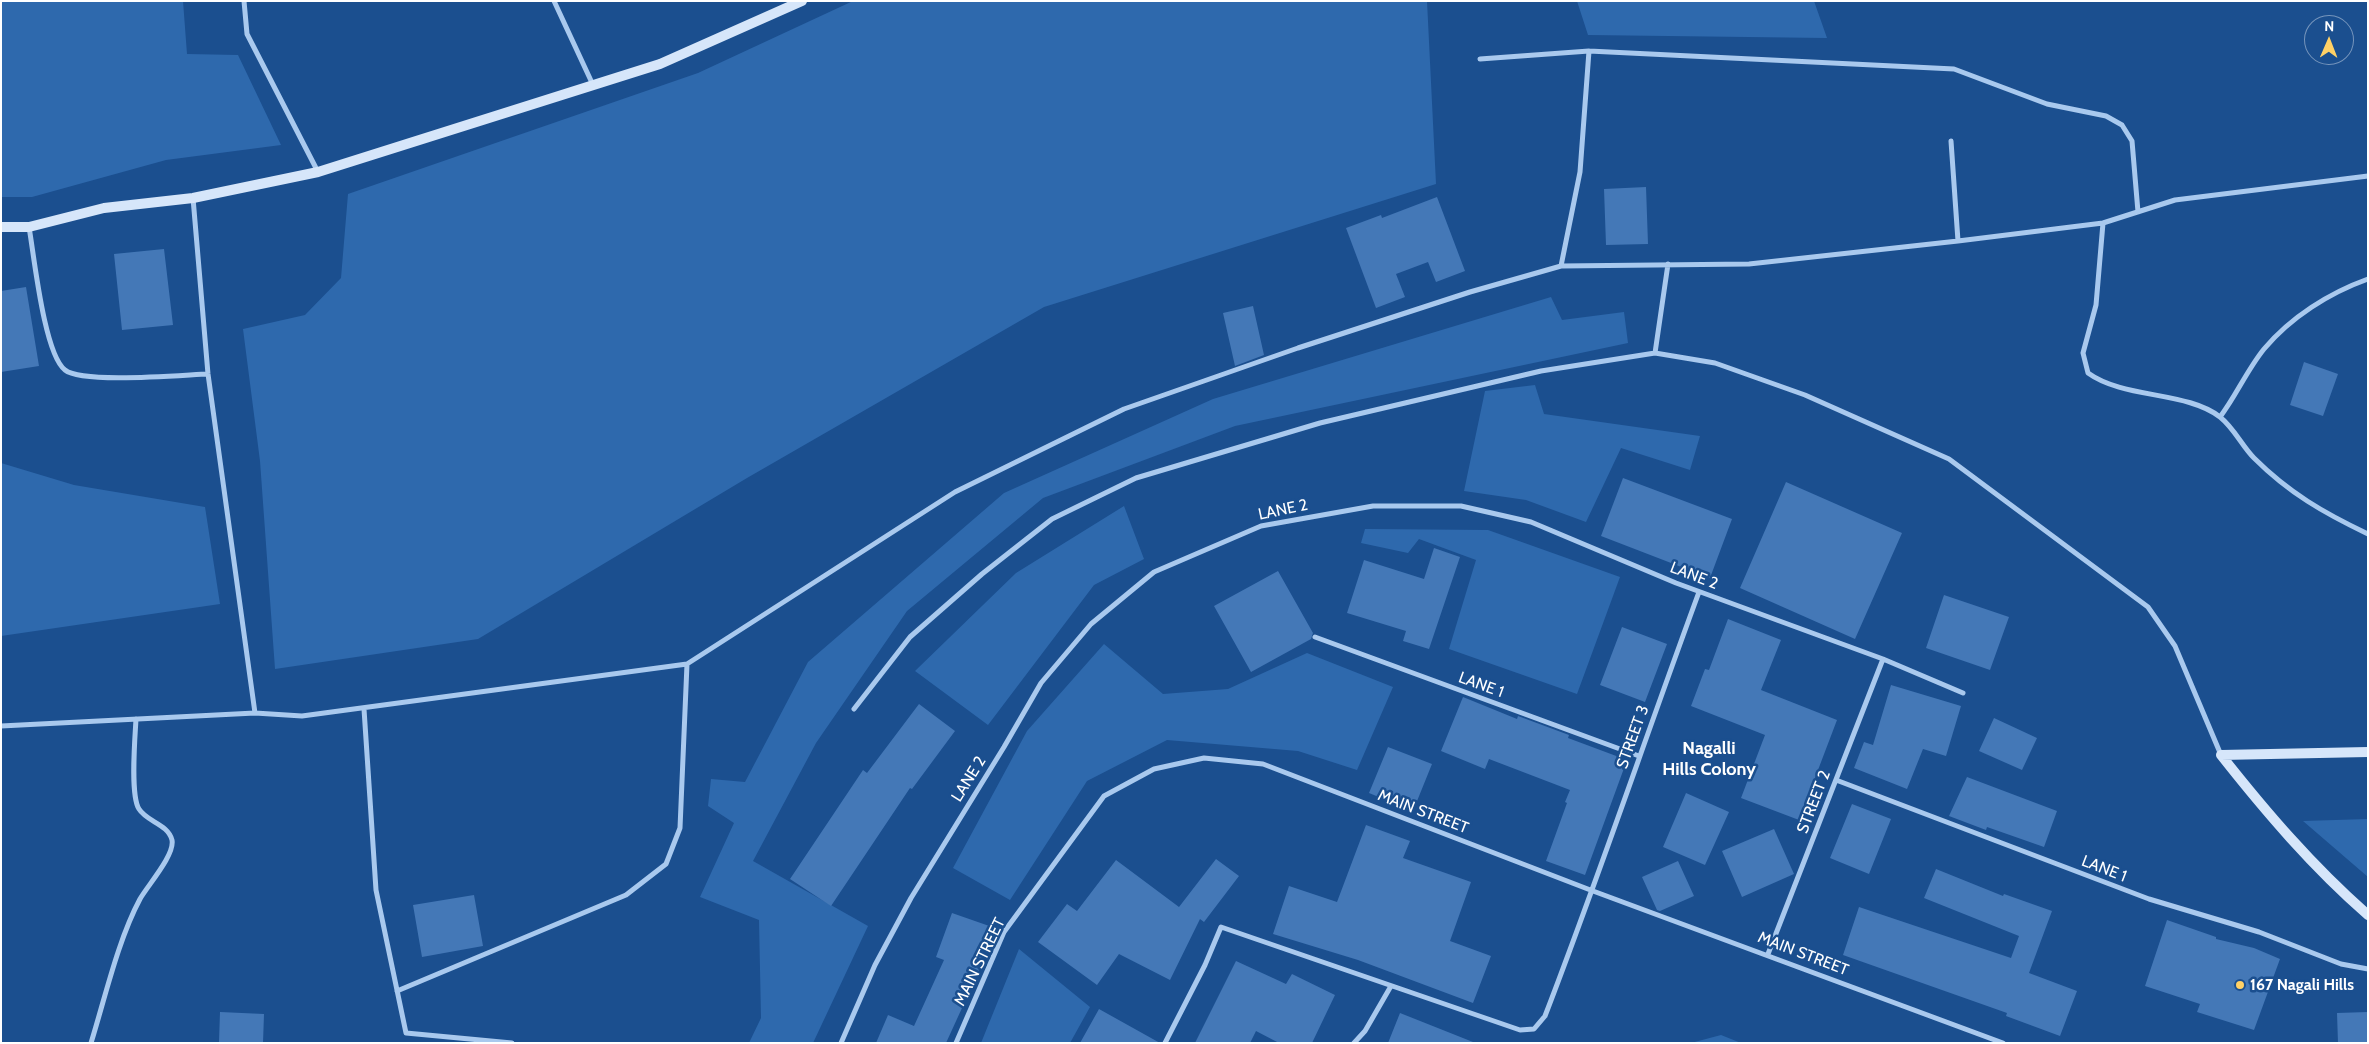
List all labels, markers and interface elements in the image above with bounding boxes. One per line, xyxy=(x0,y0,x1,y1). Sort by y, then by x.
north arrow xyxy=(2304,15,2354,65)
text: N xyxy=(2324,17,2334,35)
street label: LANE 2 xyxy=(1257,495,1309,525)
street label: LANE 2 xyxy=(1667,558,1721,594)
street label: LANE 1 xyxy=(1456,668,1506,702)
street label: STREET 3 xyxy=(1613,703,1653,771)
district label: Nagalli Hills Colony xyxy=(1662,738,1756,781)
street label: LANE 2 xyxy=(948,753,990,805)
street label: STREET 2 xyxy=(1793,768,1835,836)
street label: MAIN STREET xyxy=(1375,786,1471,838)
street label: LANE 1 xyxy=(2079,852,2129,886)
street label: MAIN STREET xyxy=(950,915,1010,1009)
street label: MAIN STREET xyxy=(1755,928,1851,980)
place label: 167 Nagali Hills xyxy=(2250,975,2354,995)
marker: 167 Nagali Hills xyxy=(2234,979,2246,991)

